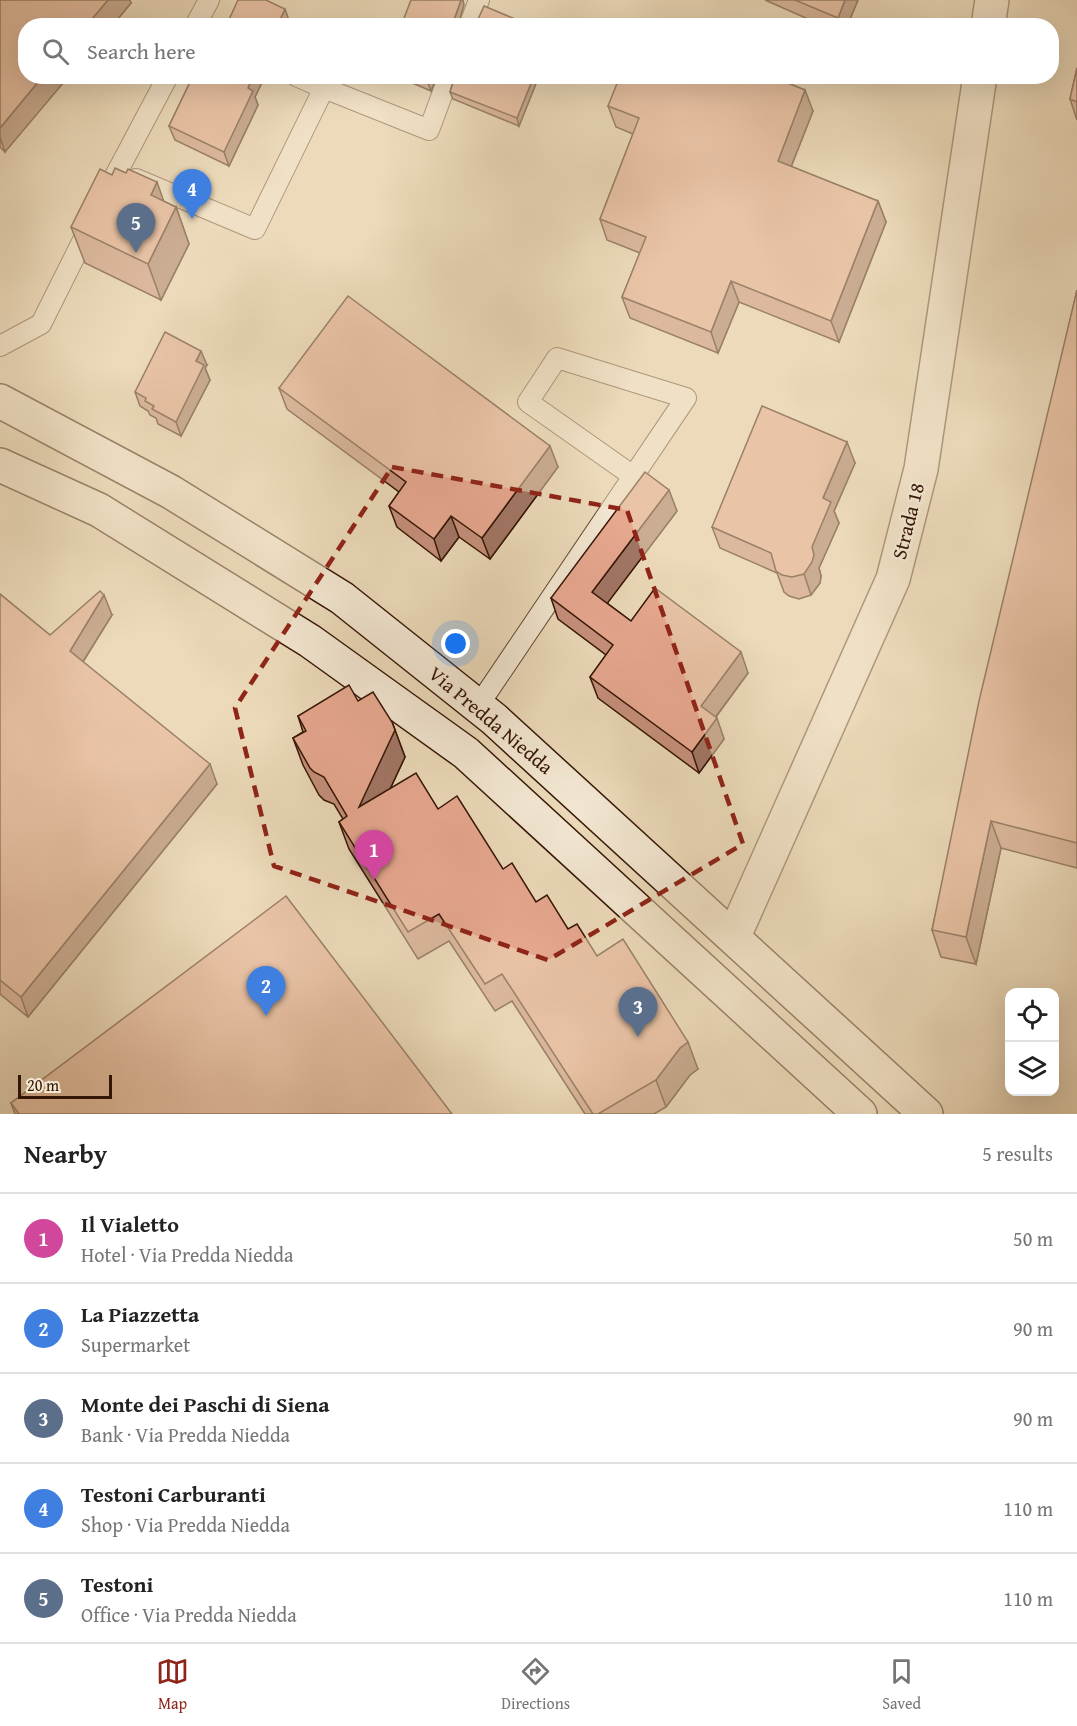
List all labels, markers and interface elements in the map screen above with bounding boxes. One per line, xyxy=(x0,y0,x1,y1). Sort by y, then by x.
search box xyxy=(18,18,1059,84)
icon: search xyxy=(39,35,72,68)
text: Search here xyxy=(87,35,196,67)
pin: 4 xyxy=(172,170,212,219)
pin: 5 xyxy=(116,204,156,253)
street label: Strada 18 xyxy=(884,479,931,562)
your location xyxy=(441,629,470,658)
street label: Via Predda Niedda xyxy=(423,659,560,781)
pin: 1 xyxy=(354,830,394,880)
pin: 2 xyxy=(246,966,286,1016)
pin: 3 xyxy=(618,988,658,1037)
map controls xyxy=(1005,988,1059,1096)
button: locate xyxy=(1005,988,1059,1042)
button: layers xyxy=(1005,1042,1059,1096)
scale bar xyxy=(18,1072,112,1100)
text: 20 m xyxy=(27,1073,59,1097)
text: Nearby xyxy=(24,1134,107,1173)
text: 5 results xyxy=(982,1139,1053,1168)
text: Il Vialetto xyxy=(81,1208,179,1240)
text: 1 xyxy=(38,1224,49,1253)
text: 50 m xyxy=(1013,1224,1053,1253)
text: Hotel · Via Predda Niedda xyxy=(81,1240,293,1269)
text: La Piazzetta xyxy=(81,1298,199,1330)
text: 2 xyxy=(38,1314,49,1343)
text: 90 m xyxy=(1013,1314,1053,1343)
text: Supermarket xyxy=(81,1330,190,1359)
text: Monte dei Paschi di Siena xyxy=(81,1388,329,1420)
text: 3 xyxy=(38,1404,49,1433)
text: 90 m xyxy=(1013,1404,1053,1433)
text: Bank · Via Predda Niedda xyxy=(81,1420,290,1449)
text: Testoni Carburanti xyxy=(81,1478,266,1510)
text: 4 xyxy=(38,1494,49,1523)
text: 110 m xyxy=(1003,1494,1053,1523)
text: Shop · Via Predda Niedda xyxy=(81,1510,290,1539)
text: Testoni xyxy=(81,1568,153,1600)
text: 5 xyxy=(38,1584,49,1613)
text: 110 m xyxy=(1003,1584,1053,1613)
text: Office · Via Predda Niedda xyxy=(81,1600,297,1629)
tab: Map xyxy=(156,1655,189,1715)
tab: Directions xyxy=(501,1655,570,1715)
tab: Saved xyxy=(882,1655,921,1715)

